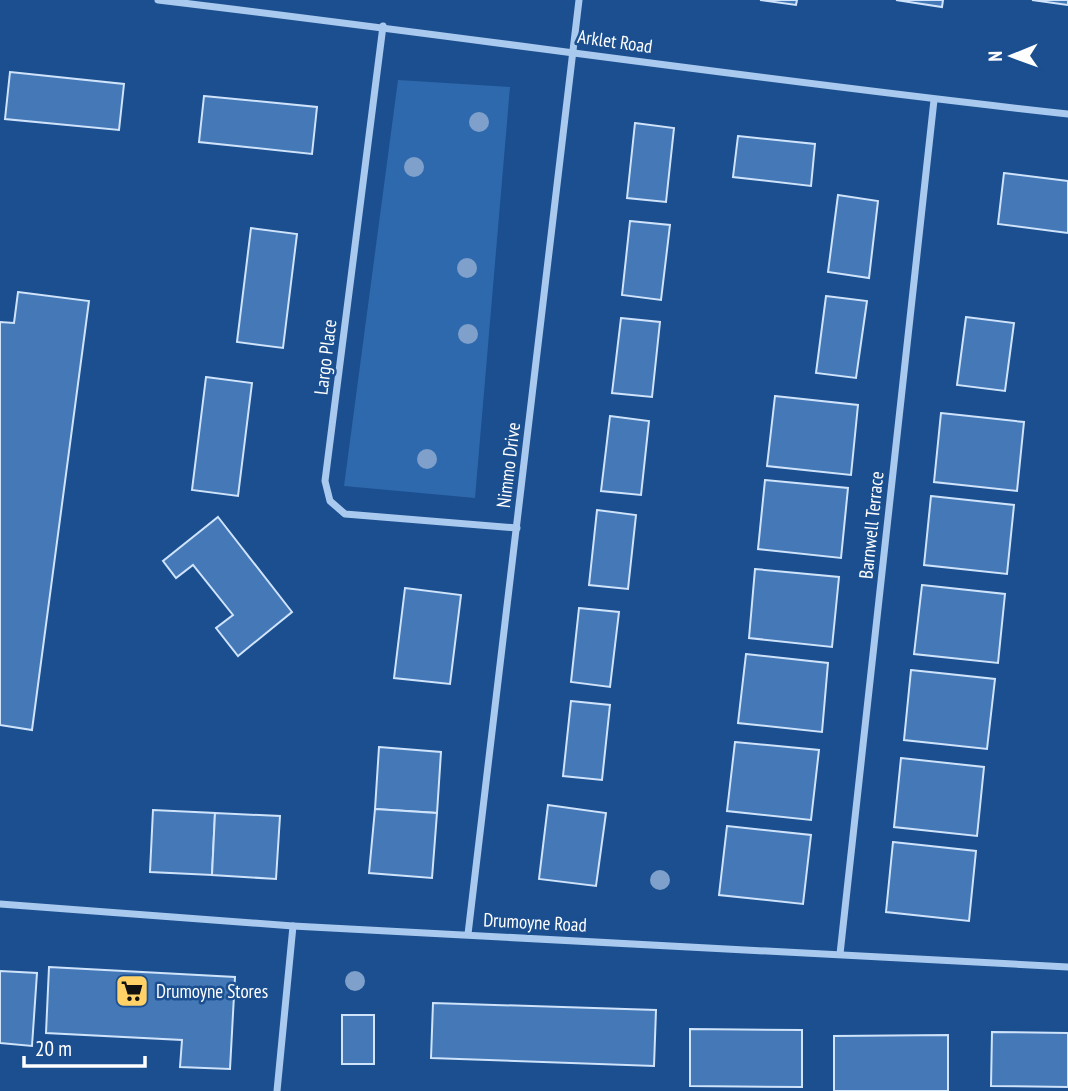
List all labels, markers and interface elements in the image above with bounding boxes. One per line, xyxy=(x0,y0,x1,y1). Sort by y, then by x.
north arrow xyxy=(977,21,1047,91)
street label: Arklet Road xyxy=(576,24,654,58)
text: N xyxy=(983,51,1007,62)
street label: Largo Place xyxy=(308,318,342,396)
street label: Nimmo Drive xyxy=(491,421,525,509)
street label: Barnwell Terrace xyxy=(853,470,889,580)
street label: Drumoyne Road xyxy=(483,907,587,937)
supermarket icon: Drumoyne Stores xyxy=(113,972,151,1010)
place label: Drumoyne Stores xyxy=(156,979,268,1003)
scale bar xyxy=(24,1024,145,1068)
text: 20 m xyxy=(35,1035,72,1062)

